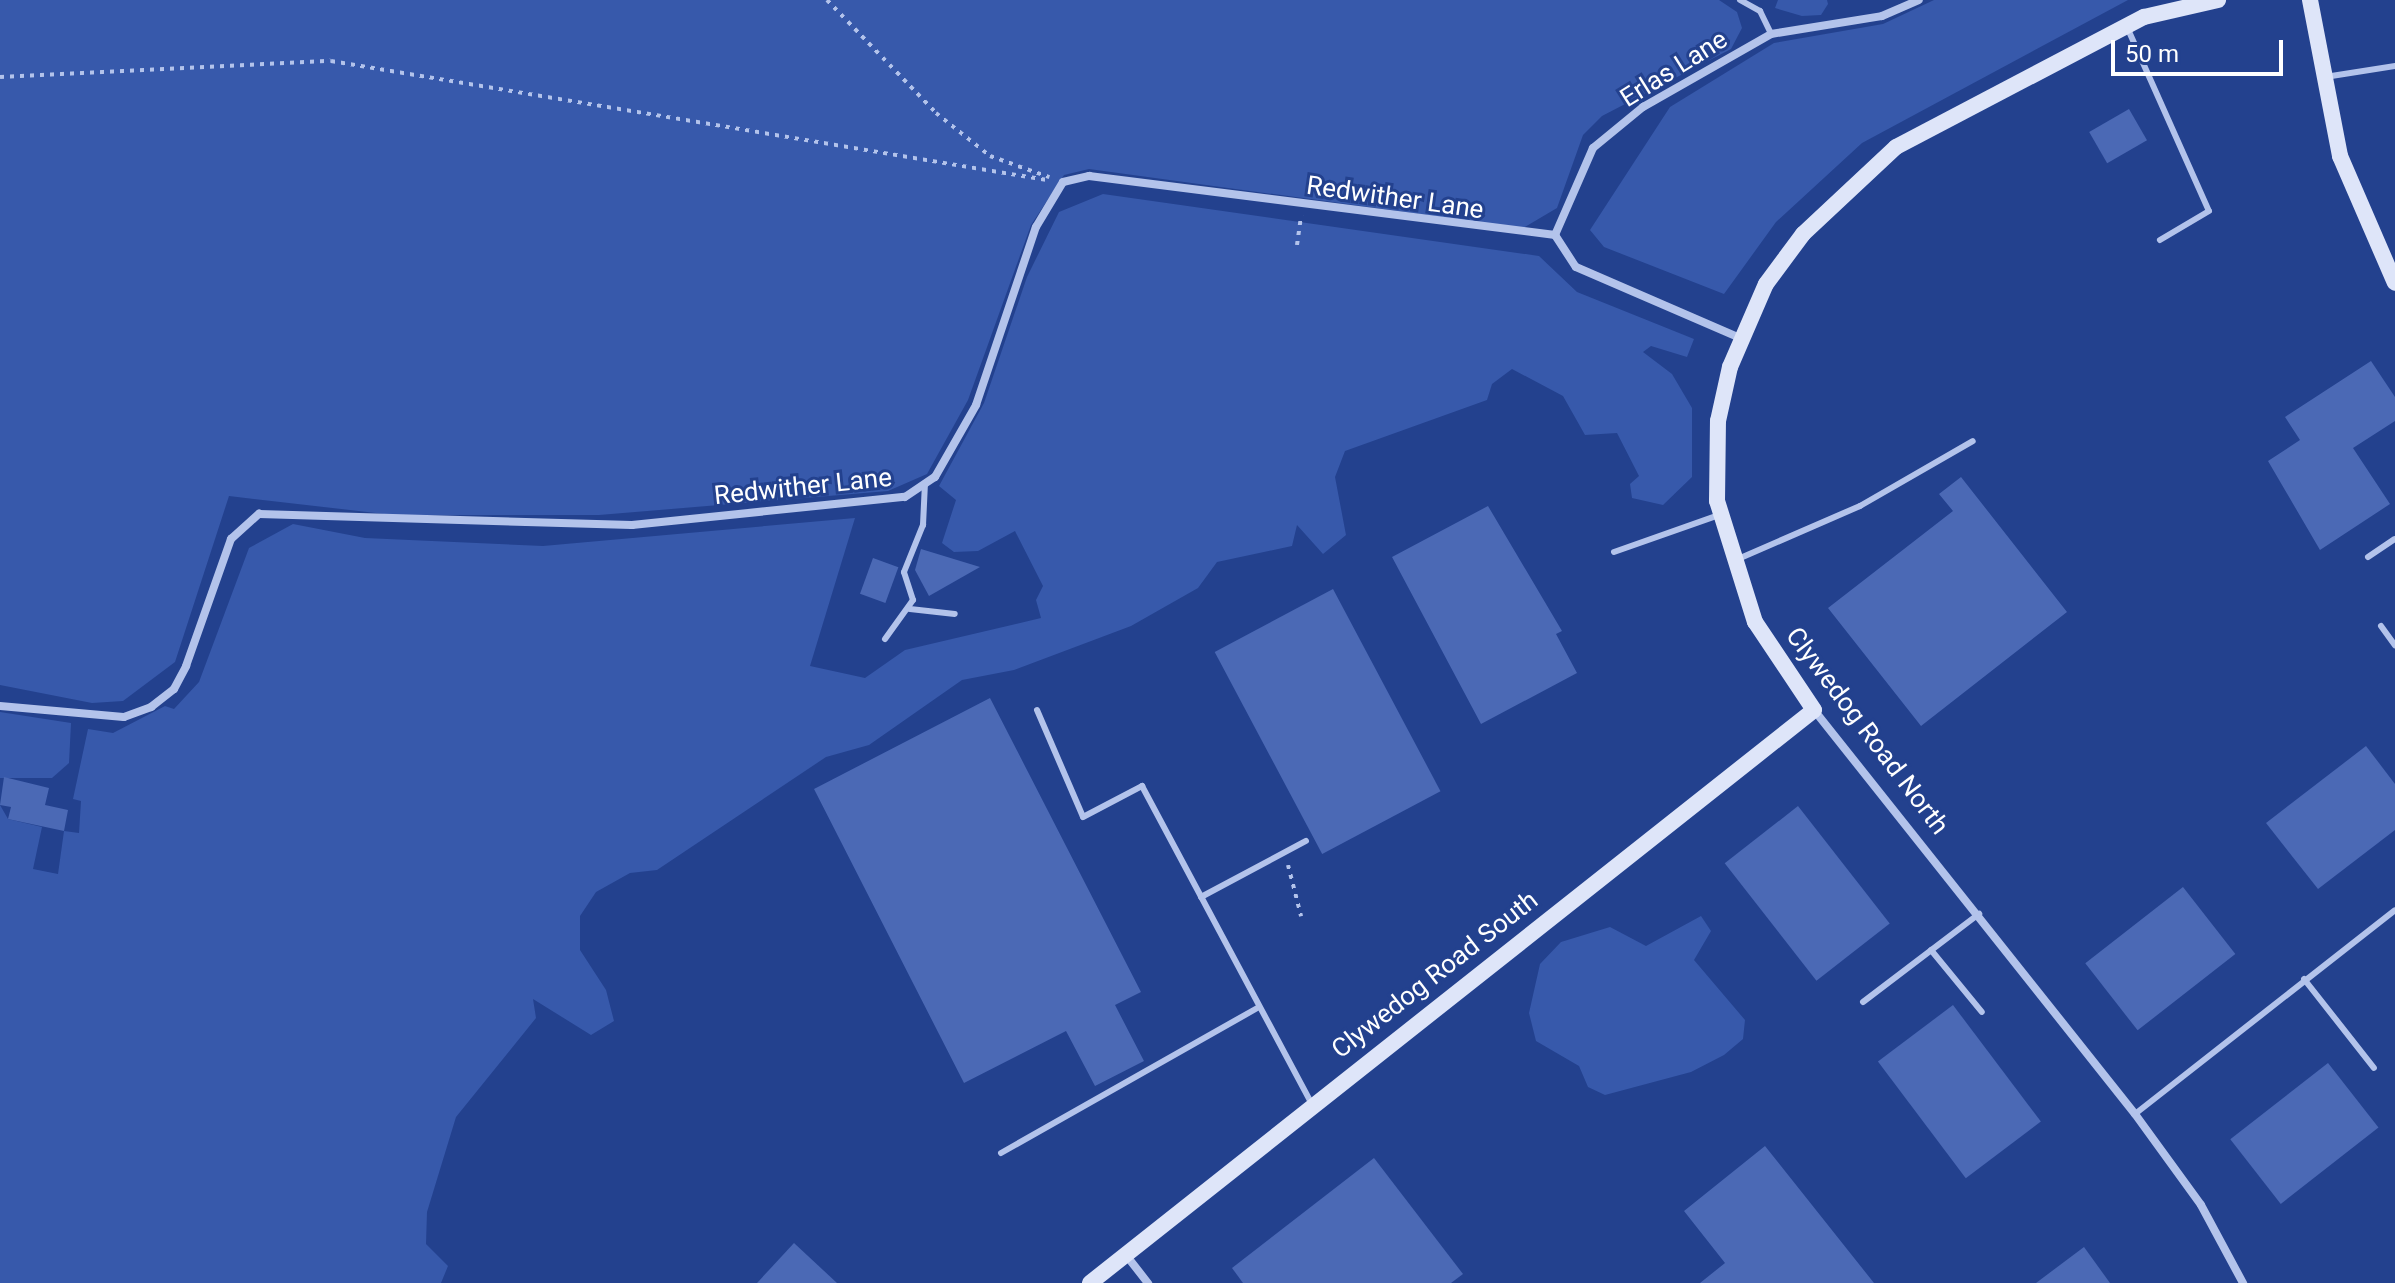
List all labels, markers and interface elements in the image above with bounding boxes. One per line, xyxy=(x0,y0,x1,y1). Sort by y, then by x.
street label: Erlas Lane xyxy=(1615,24,1733,114)
scale bar xyxy=(2115,24,2287,74)
text: 50 m xyxy=(2125,40,2179,68)
street label: Redwither Lane xyxy=(1304,170,1486,226)
street label: Redwither Lane xyxy=(713,462,893,512)
street label: Clywedog Road North xyxy=(1779,621,1955,841)
street label: Clywedog Road South xyxy=(1326,885,1544,1065)

